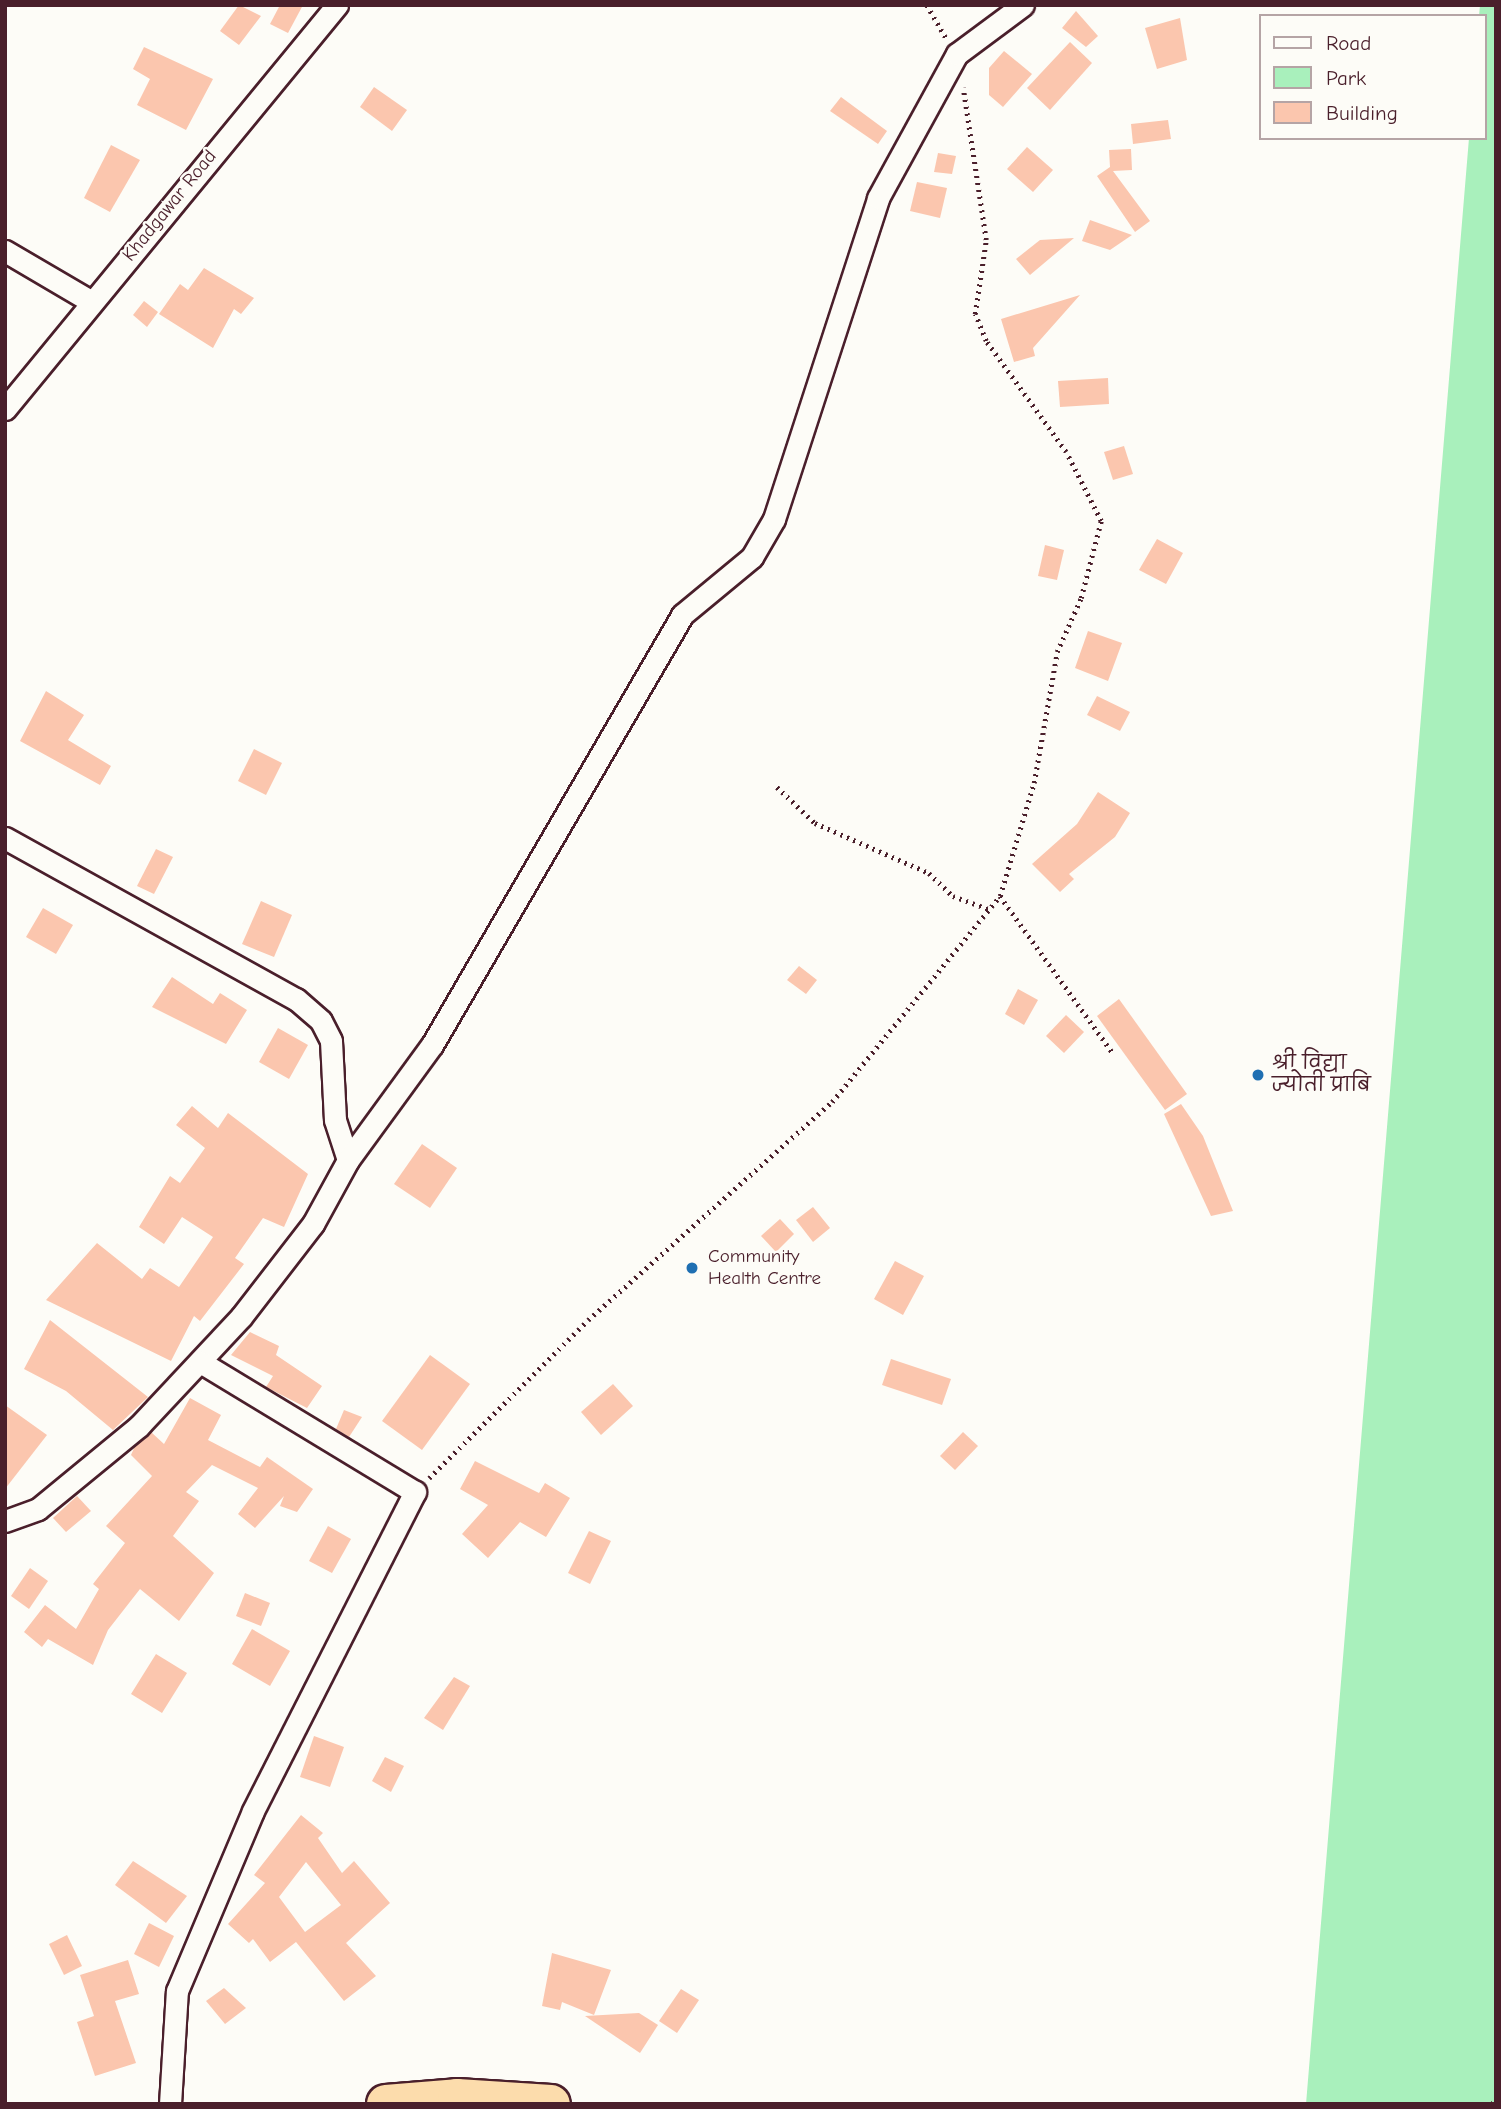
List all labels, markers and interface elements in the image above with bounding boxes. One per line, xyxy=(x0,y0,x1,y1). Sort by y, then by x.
legend xyxy=(1260,14,1487,140)
text: Road xyxy=(1326,31,1371,55)
text: Park xyxy=(1326,66,1366,90)
text: Building xyxy=(1326,101,1398,125)
street label: Khadgawar Road xyxy=(118,146,222,266)
place label: श्री विद्या ज्योती प्राबि xyxy=(1272,1053,1371,1097)
marker: श्री विद्या ज्योती प्राबि xyxy=(1250,1067,1266,1083)
place label: Community Health Centre xyxy=(708,1246,821,1290)
marker: Community Health Centre xyxy=(682,1258,702,1278)

